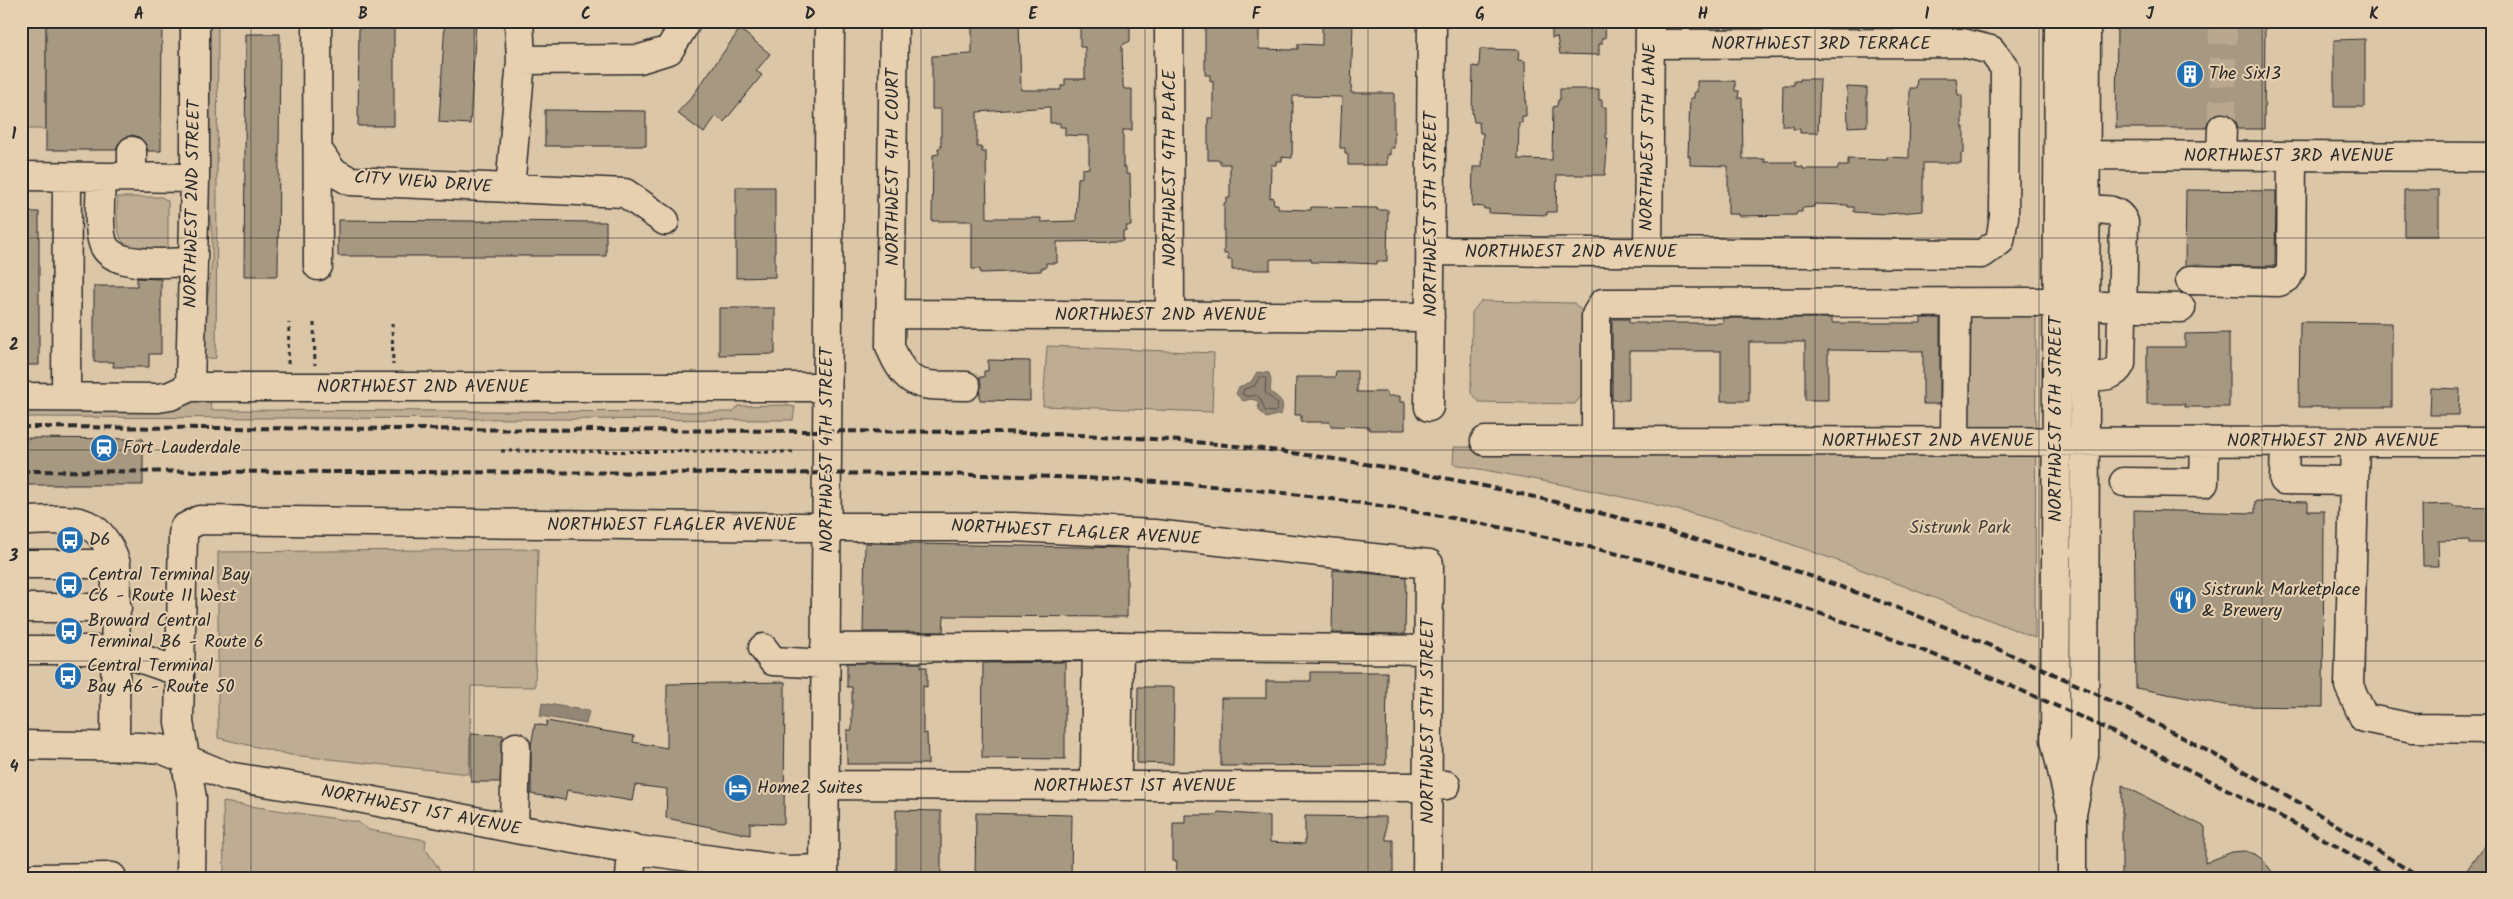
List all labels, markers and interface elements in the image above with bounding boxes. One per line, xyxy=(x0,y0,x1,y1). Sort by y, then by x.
text: A xyxy=(134,2,144,27)
text: B xyxy=(358,2,368,27)
text: C xyxy=(581,2,591,27)
text: D xyxy=(805,2,816,27)
text: E xyxy=(1029,2,1039,27)
text: F xyxy=(1252,2,1262,27)
text: G xyxy=(1475,2,1485,27)
text: H xyxy=(1698,2,1708,27)
text: I xyxy=(1925,2,1930,27)
text: J xyxy=(2146,2,2155,27)
text: K xyxy=(2369,2,2379,27)
street label: NORTHWEST 3RD TERRACE xyxy=(1711,30,1931,59)
street label: NORTHWEST 5TH LANE xyxy=(1633,42,1665,231)
building icon: The Six13 xyxy=(2175,59,2205,89)
place label: The Six13 xyxy=(2209,60,2281,89)
street label: NORTHWEST 4TH COURT xyxy=(879,67,908,266)
street label: NORTHWEST 4TH PLACE xyxy=(1156,69,1185,267)
street label: NORTHWEST 2ND STREET xyxy=(177,98,209,308)
street label: NORTHWEST 5TH STREET xyxy=(1417,110,1446,317)
text: 1 xyxy=(12,122,17,147)
street label: NORTHWEST 3RD AVENUE xyxy=(2184,142,2395,171)
street label: CITY VIEW DRIVE xyxy=(353,164,493,202)
street label: NORTHWEST 2ND AVENUE xyxy=(1465,238,1678,267)
street label: NORTHWEST 2ND AVENUE xyxy=(1055,301,1268,330)
street label: NORTHWEST 6TH STREET xyxy=(2042,315,2071,522)
text: 2 xyxy=(9,333,19,358)
street label: NORTHWEST 4TH STREET xyxy=(813,346,842,553)
street label: NORTHWEST 2ND AVENUE xyxy=(317,373,530,402)
street label: NORTHWEST 2ND AVENUE xyxy=(1822,427,2035,456)
street label: NORTHWEST 2ND AVENUE xyxy=(2227,427,2440,456)
station icon: Fort Lauderdale xyxy=(89,433,119,463)
place label: Fort Lauderdale xyxy=(123,434,241,463)
street label: NORTHWEST FLAGLER AVENUE xyxy=(547,511,798,540)
street label: NORTHWEST FLAGLER AVENUE xyxy=(950,512,1202,554)
park label: Sistrunk Park xyxy=(1910,514,2011,543)
bus stop icon: D6 xyxy=(55,525,85,555)
place label: D6 xyxy=(89,526,111,555)
text: 3 xyxy=(9,544,19,569)
place label: Central Terminal Bay C6 - Route 11 West xyxy=(88,561,250,611)
bus stop icon: Central Terminal Bay C6 - Route 11 West xyxy=(54,570,84,600)
place label: Sistrunk Marketplace & Brewery xyxy=(2202,576,2360,626)
restaurant icon: Sistrunk Marketplace & Brewery xyxy=(2168,585,2198,615)
place label: Broward Central Terminal B6 - Route 6 xyxy=(88,607,264,657)
bus stop icon: Broward Central Terminal B6 - Route 6 xyxy=(54,616,84,646)
street label: NORTHWEST 5TH STREET xyxy=(1414,617,1443,824)
place label: Central Terminal Bay A6 - Route 50 xyxy=(87,652,235,702)
bus stop icon: Central Terminal Bay A6 - Route 50 xyxy=(53,661,83,691)
text: 4 xyxy=(10,755,19,780)
street label: NORTHWEST 1ST AVENUE xyxy=(1033,772,1237,801)
hotel icon: Home2 Suites xyxy=(723,773,753,803)
place label: Home2 Suites xyxy=(757,774,863,803)
street label: NORTHWEST 1ST AVENUE xyxy=(319,777,524,845)

